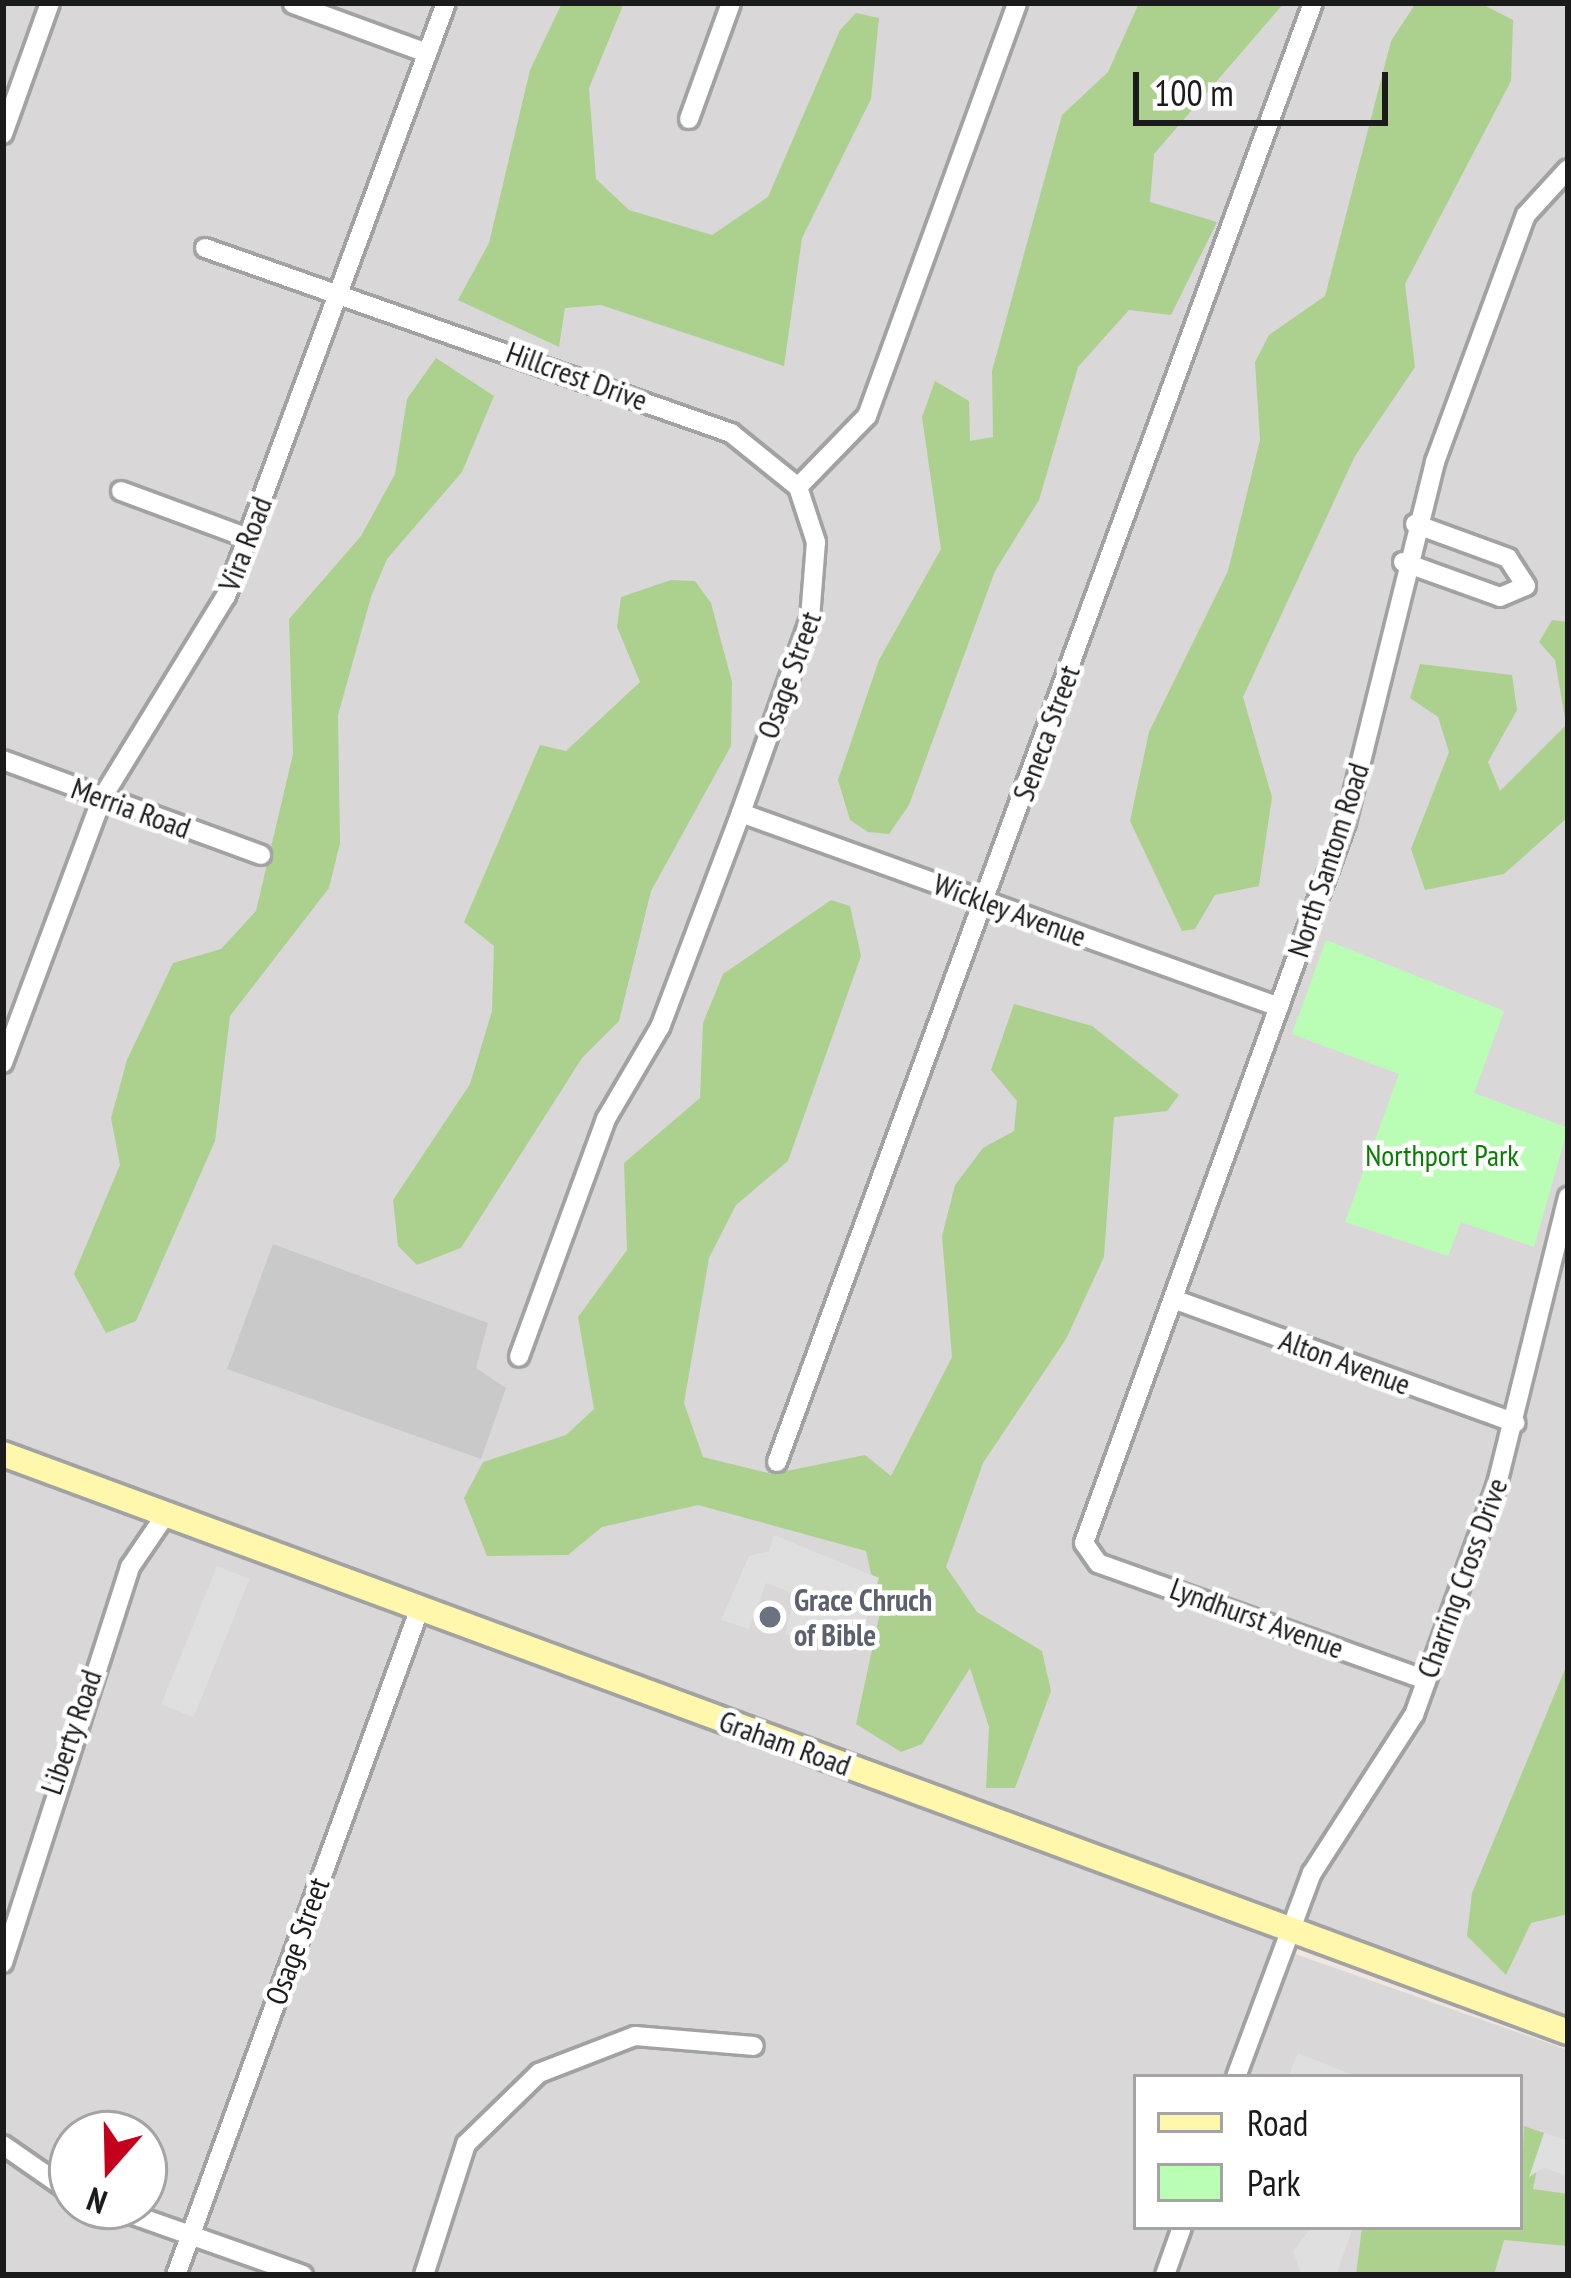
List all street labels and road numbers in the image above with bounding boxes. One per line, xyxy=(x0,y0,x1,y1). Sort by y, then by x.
street label: Hillcrest Drive xyxy=(502,334,652,418)
street label: Vira Road xyxy=(211,492,279,596)
street label: Osage Street xyxy=(749,607,829,743)
street label: Seneca Street xyxy=(1005,660,1087,806)
street label: North Santom Road xyxy=(1280,758,1376,962)
street label: Merria Road xyxy=(67,770,195,846)
street label: Wickley Avenue xyxy=(928,865,1092,955)
street label: Alton Avenue xyxy=(1274,1322,1416,1402)
street label: Charring Cross Drive xyxy=(1409,1473,1515,1683)
street label: Lyndhurst Avenue xyxy=(1165,1570,1349,1666)
street label: Liberty Road xyxy=(33,1665,109,1799)
street label: Graham Road xyxy=(714,1703,856,1783)
street label: Osage Street xyxy=(257,1873,337,2009)

